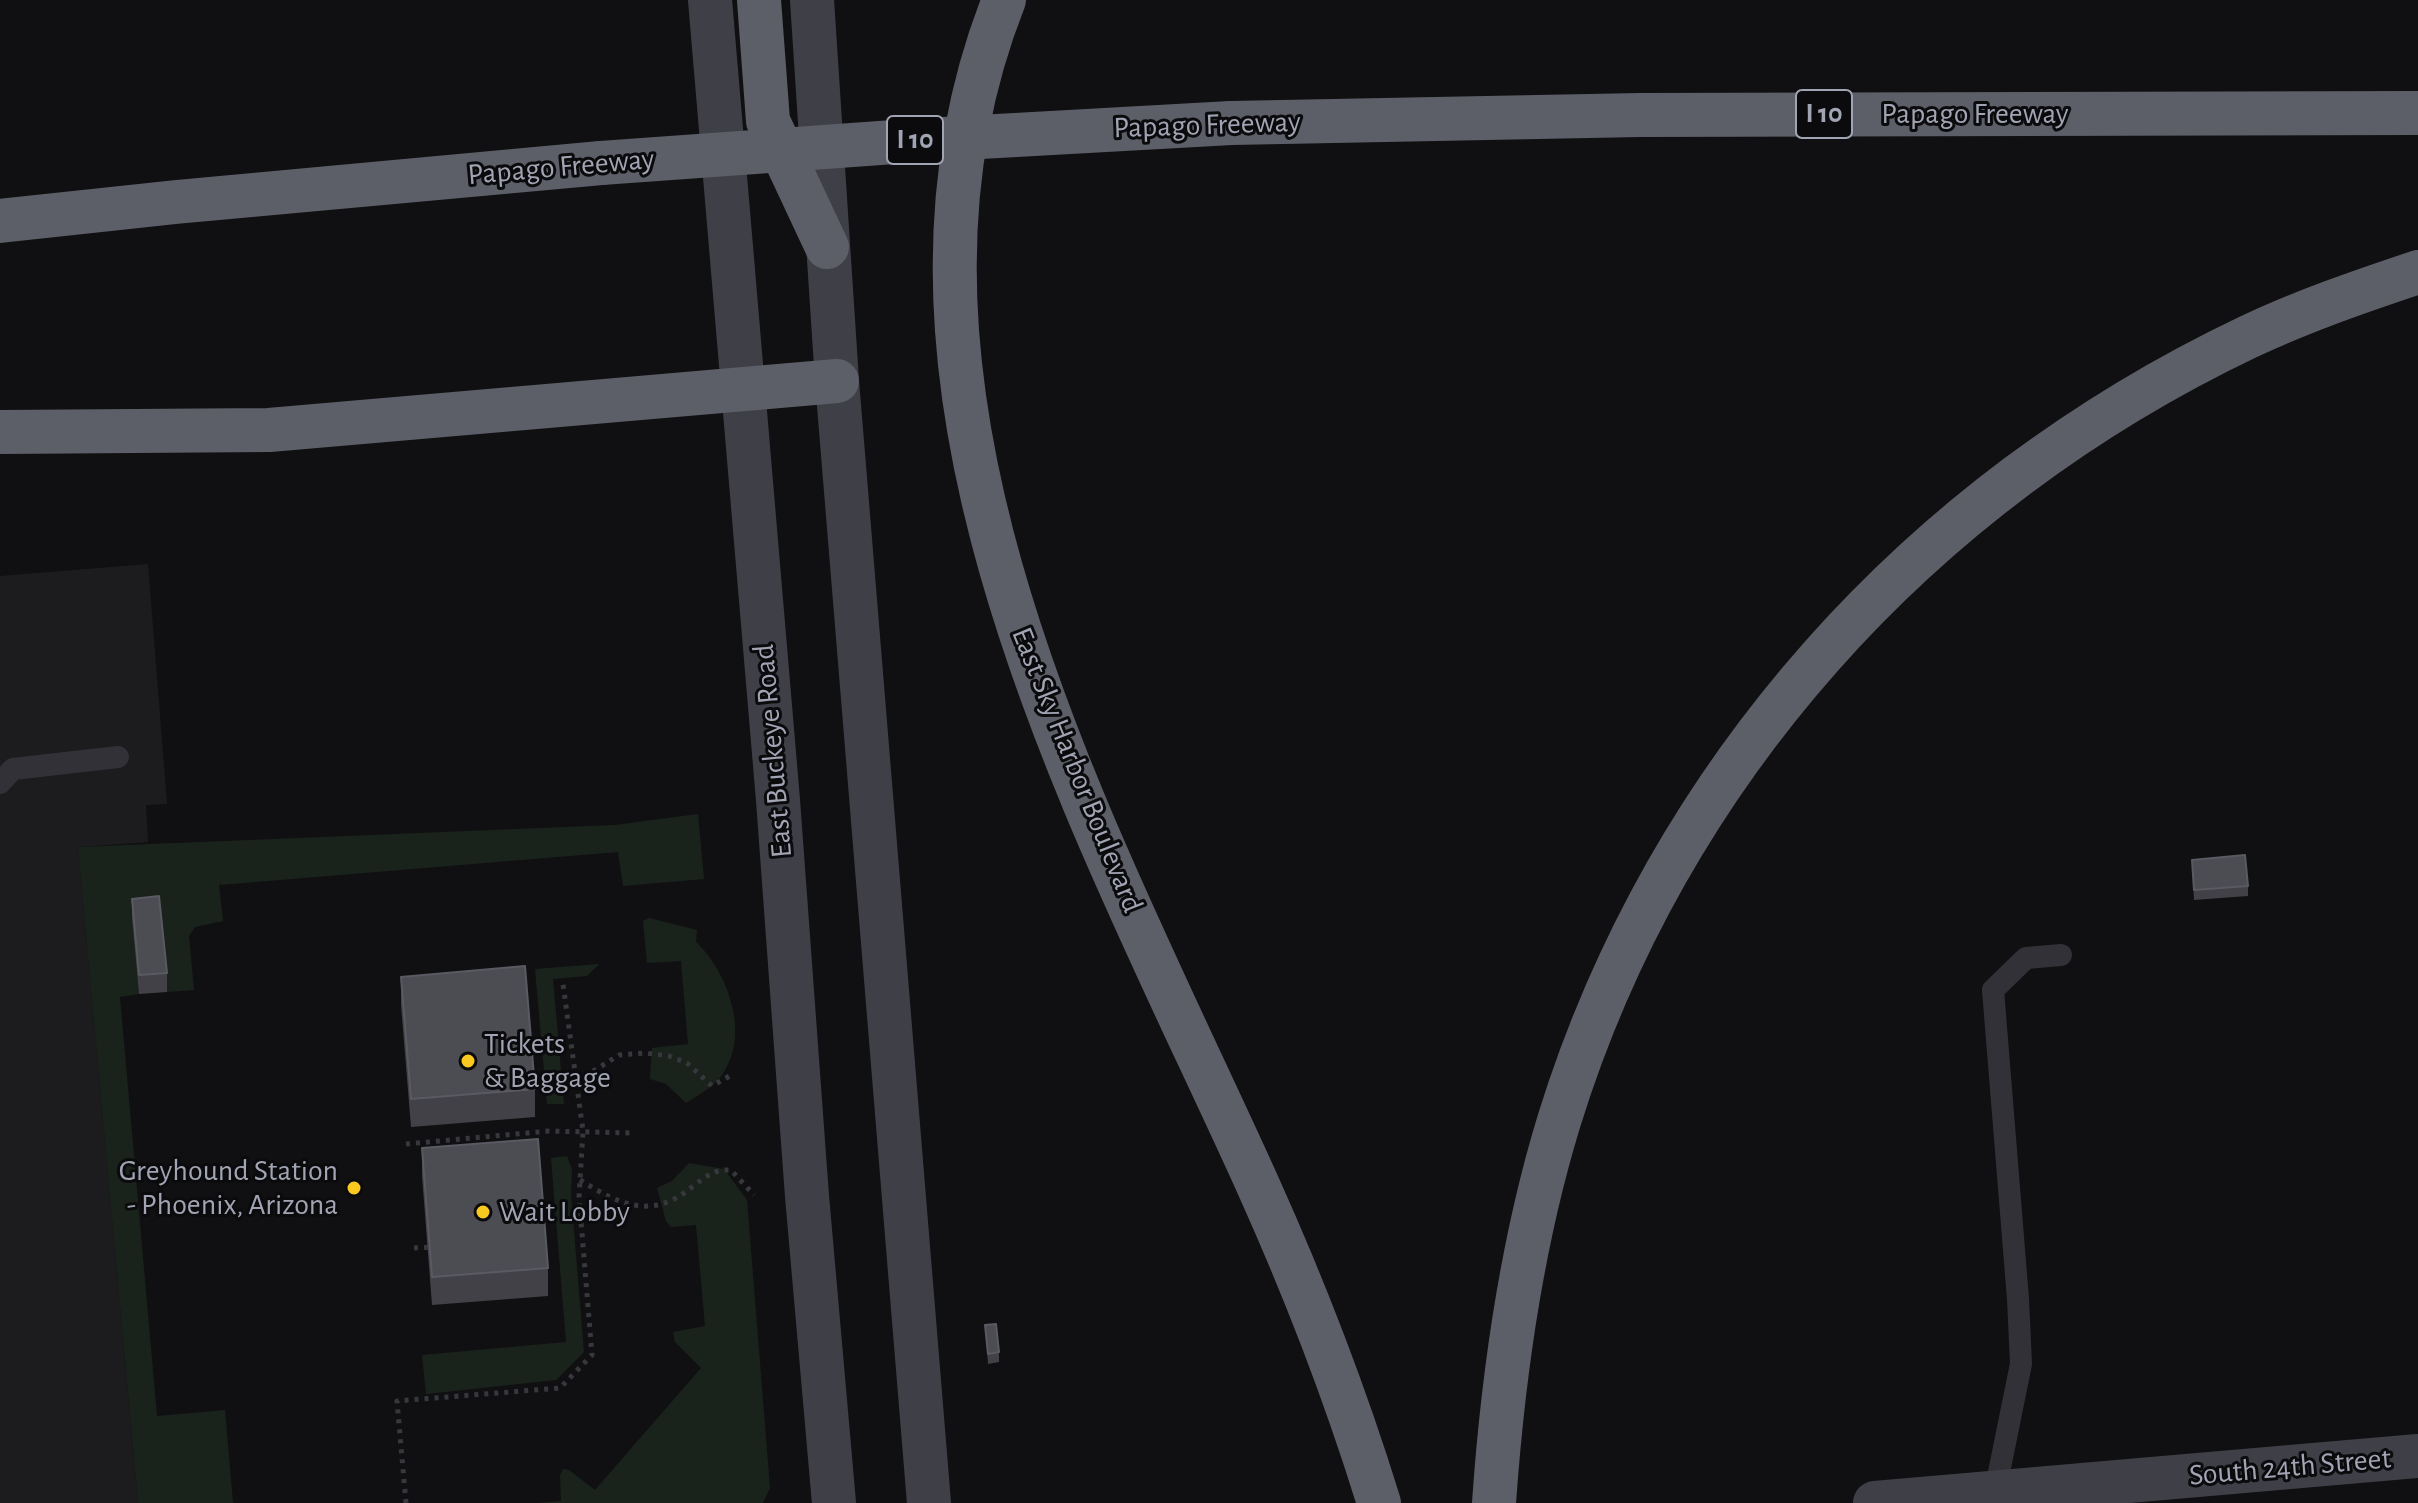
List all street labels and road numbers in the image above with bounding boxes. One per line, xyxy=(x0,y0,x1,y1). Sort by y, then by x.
road number: I 10 xyxy=(1796,90,1852,138)
street label: Papago Freeway xyxy=(1881,96,2069,132)
street label: Papago Freeway xyxy=(1113,104,1301,146)
road number: I 10 xyxy=(887,116,943,164)
street label: Papago Freeway xyxy=(466,141,656,193)
street label: East Sky Harbor Boulevard xyxy=(1003,622,1151,918)
street label: East Buckeye Road xyxy=(746,643,800,859)
street label: South 24th Street xyxy=(2188,1440,2392,1494)

